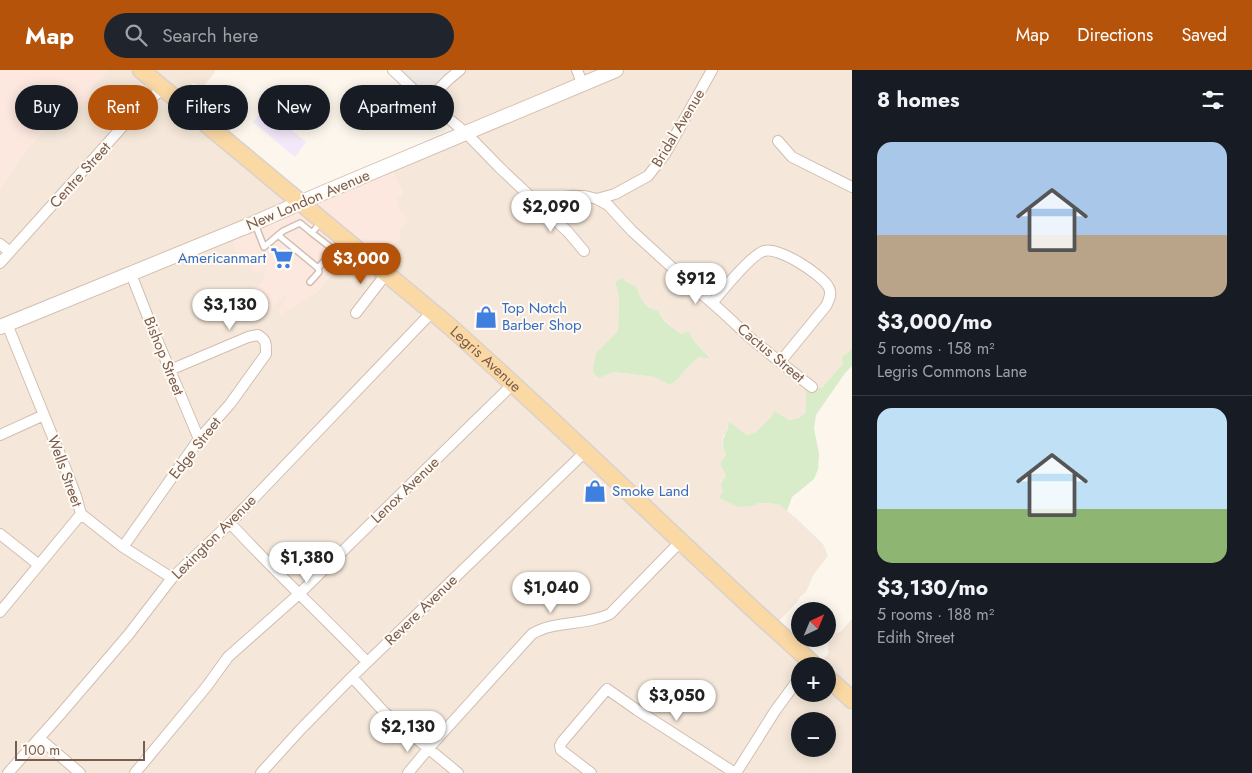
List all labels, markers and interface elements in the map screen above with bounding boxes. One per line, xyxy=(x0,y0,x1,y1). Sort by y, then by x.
search box xyxy=(104,13,454,58)
text: Map xyxy=(25,18,74,53)
icon: search xyxy=(122,21,150,49)
text: Search here xyxy=(162,22,258,49)
text: Map xyxy=(1016,22,1049,48)
text: Directions xyxy=(1077,22,1153,48)
text: Saved xyxy=(1181,22,1227,48)
street label: Bridal Avenue xyxy=(646,84,710,171)
chip: Buy xyxy=(15,85,78,130)
chip: Rent xyxy=(88,85,158,130)
chip: Filters xyxy=(168,85,248,130)
chip: New xyxy=(258,85,330,130)
chip: Apartment xyxy=(340,85,454,130)
text: 8 homes xyxy=(877,85,960,115)
icon: filters xyxy=(1199,86,1227,114)
street label: Centre Street xyxy=(44,137,116,213)
street label: New London Avenue xyxy=(243,164,374,236)
icon: home xyxy=(1007,175,1097,265)
pin: $2,090 xyxy=(510,190,592,233)
text: $2,090 xyxy=(522,195,580,218)
pin: $3,000 xyxy=(320,242,402,285)
supermarket icon: Americanmart xyxy=(269,245,295,271)
place label: Americanmart xyxy=(178,247,266,269)
text: $3,000 xyxy=(333,247,389,270)
pin: $912 xyxy=(666,262,726,305)
text: $912 xyxy=(676,267,716,290)
pin: $3,130 xyxy=(189,288,271,331)
text: $3,130 xyxy=(203,293,257,316)
place label: Top Notch Barber Shop xyxy=(502,297,582,336)
shop icon: Top Notch Barber Shop xyxy=(473,304,499,330)
text: $3,000/mo xyxy=(877,307,992,337)
street label: Bishop Street xyxy=(138,313,190,399)
street label: Cactus Street xyxy=(732,318,810,388)
street label: Legris Avenue xyxy=(445,321,527,398)
text: 5 rooms · 158 m² xyxy=(877,337,995,360)
text: Legris Commons Lane xyxy=(877,360,1027,383)
street label: Edge Street xyxy=(164,412,226,484)
street label: Wells Street xyxy=(42,432,88,510)
icon: home xyxy=(1007,440,1097,530)
street label: Lenox Avenue xyxy=(366,451,444,528)
shop icon: Smoke Land xyxy=(582,478,608,504)
place label: Smoke Land xyxy=(612,480,689,502)
street label: Lexington Avenue xyxy=(167,490,261,584)
pin: $1,380 xyxy=(266,542,348,584)
text: $1,380 xyxy=(280,546,334,569)
street label: Revere Avenue xyxy=(380,569,463,651)
pin: $1,040 xyxy=(510,572,592,614)
text: $3,130/mo xyxy=(877,573,988,603)
text: $1,040 xyxy=(523,576,579,599)
north arrow xyxy=(791,602,836,648)
map controls xyxy=(791,602,836,757)
text: 5 rooms · 188 m² xyxy=(877,603,994,626)
text: Edith Street xyxy=(877,626,954,649)
button: + xyxy=(791,657,836,702)
pin: $3,050 xyxy=(636,680,718,722)
text: $3,050 xyxy=(649,684,705,707)
pin: $2,130 xyxy=(367,710,449,753)
button: − xyxy=(791,712,836,757)
text: $2,130 xyxy=(381,715,435,738)
scale bar xyxy=(15,738,145,761)
text: 100 m xyxy=(22,740,60,760)

